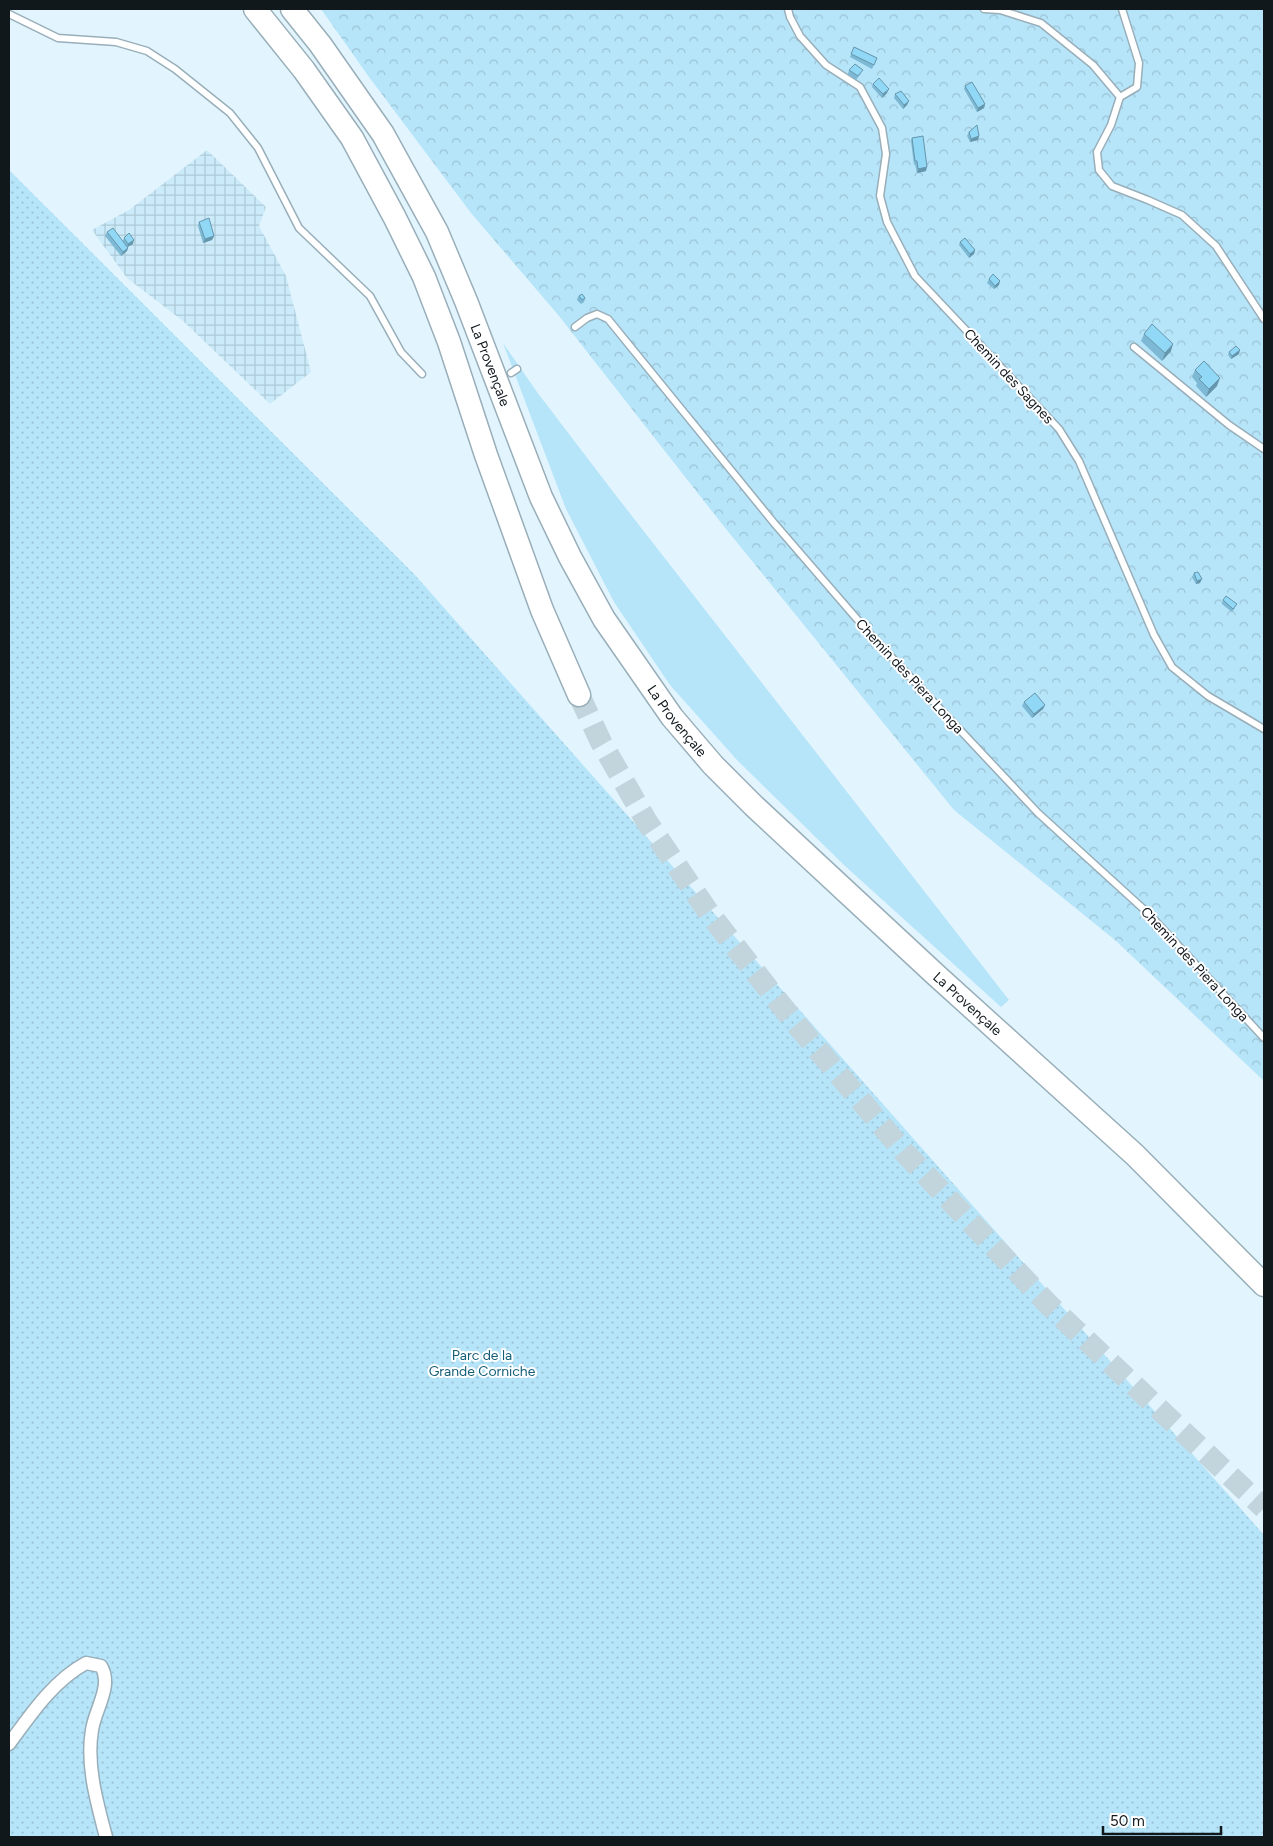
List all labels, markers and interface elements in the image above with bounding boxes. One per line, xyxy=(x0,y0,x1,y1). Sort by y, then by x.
street label: La Provençale xyxy=(467,322,514,409)
street label: Chemin des Sagnes xyxy=(960,325,1057,427)
street label: Chemin des Piera Longa xyxy=(852,615,967,737)
street label: La Provençale xyxy=(643,682,710,761)
street label: Chemin des Piera Longa xyxy=(1137,903,1252,1025)
street label: La Provençale xyxy=(929,969,1005,1040)
park label: Parc de la Grande Corniche xyxy=(429,1347,536,1380)
scale bar xyxy=(1103,1804,1220,1836)
text: 50 m xyxy=(1110,1812,1145,1830)

